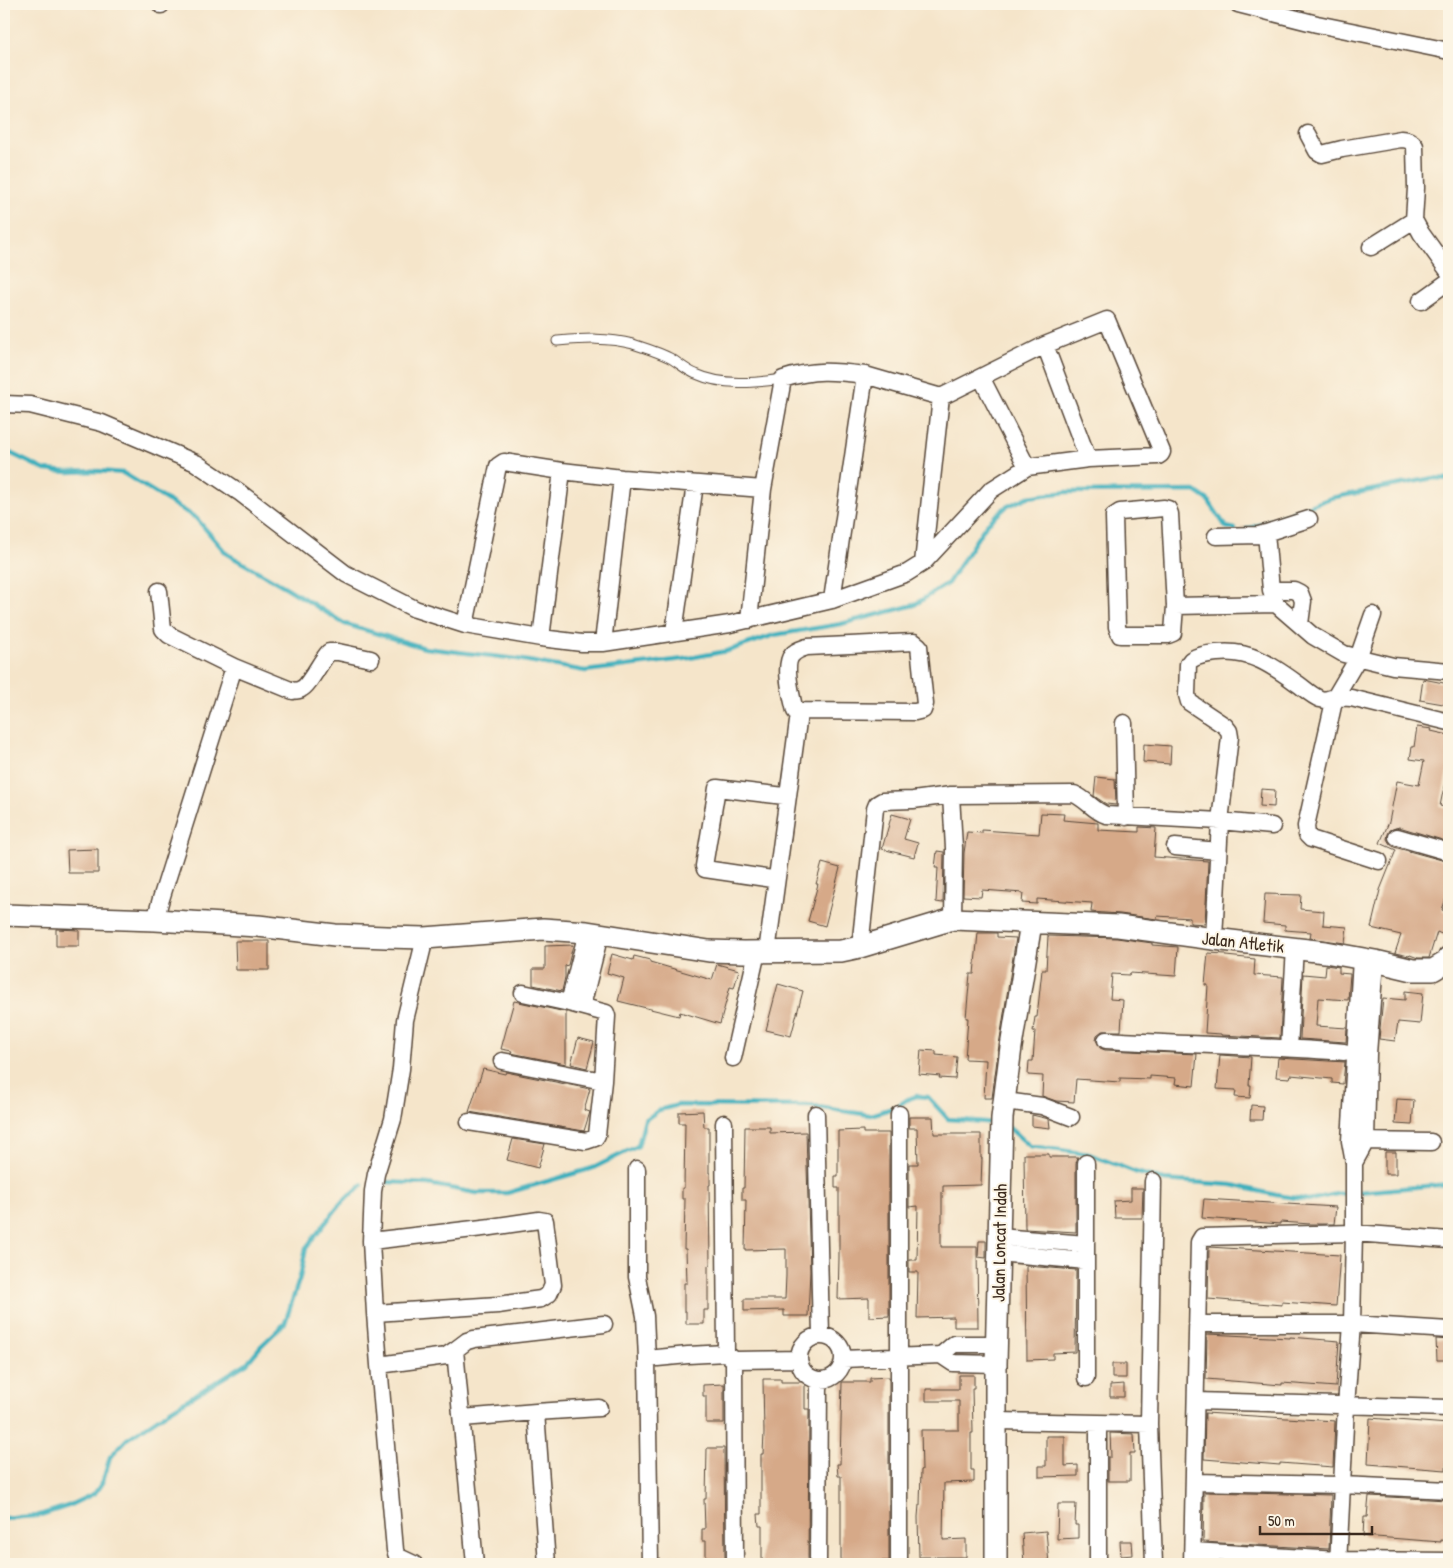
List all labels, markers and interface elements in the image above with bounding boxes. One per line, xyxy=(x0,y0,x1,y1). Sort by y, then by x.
street label: Jalan Atletik xyxy=(1201,925,1286,959)
street label: Jalan Loncat Indah xyxy=(985,1183,1013,1302)
scale bar xyxy=(1260,1503,1373,1535)
text: 50 m xyxy=(1268,1510,1295,1531)

